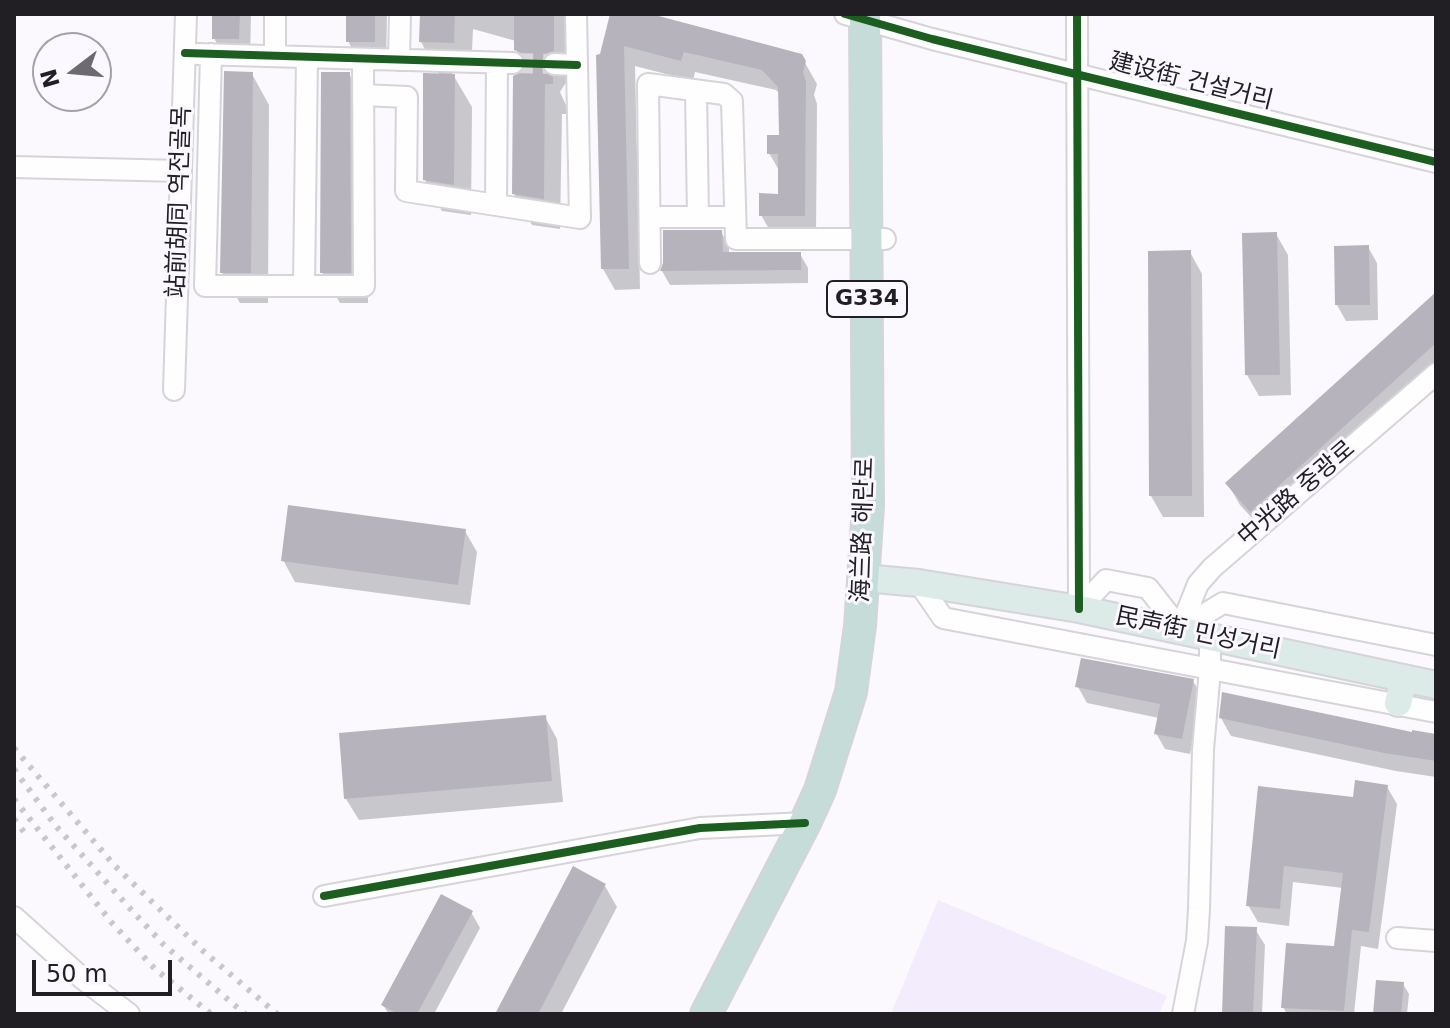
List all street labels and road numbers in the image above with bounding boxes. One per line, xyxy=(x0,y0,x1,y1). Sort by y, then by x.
street label: 建设街 건설거리 xyxy=(1106,48,1276,116)
street label: 站前胡同 역전골목 xyxy=(162,106,198,298)
road number: G334 xyxy=(827,281,907,317)
street label: 中光路 중광로 xyxy=(1233,435,1361,553)
street label: 海兰路 해란로 xyxy=(847,457,881,603)
street label: 民声街 민성거리 xyxy=(1113,602,1283,666)

